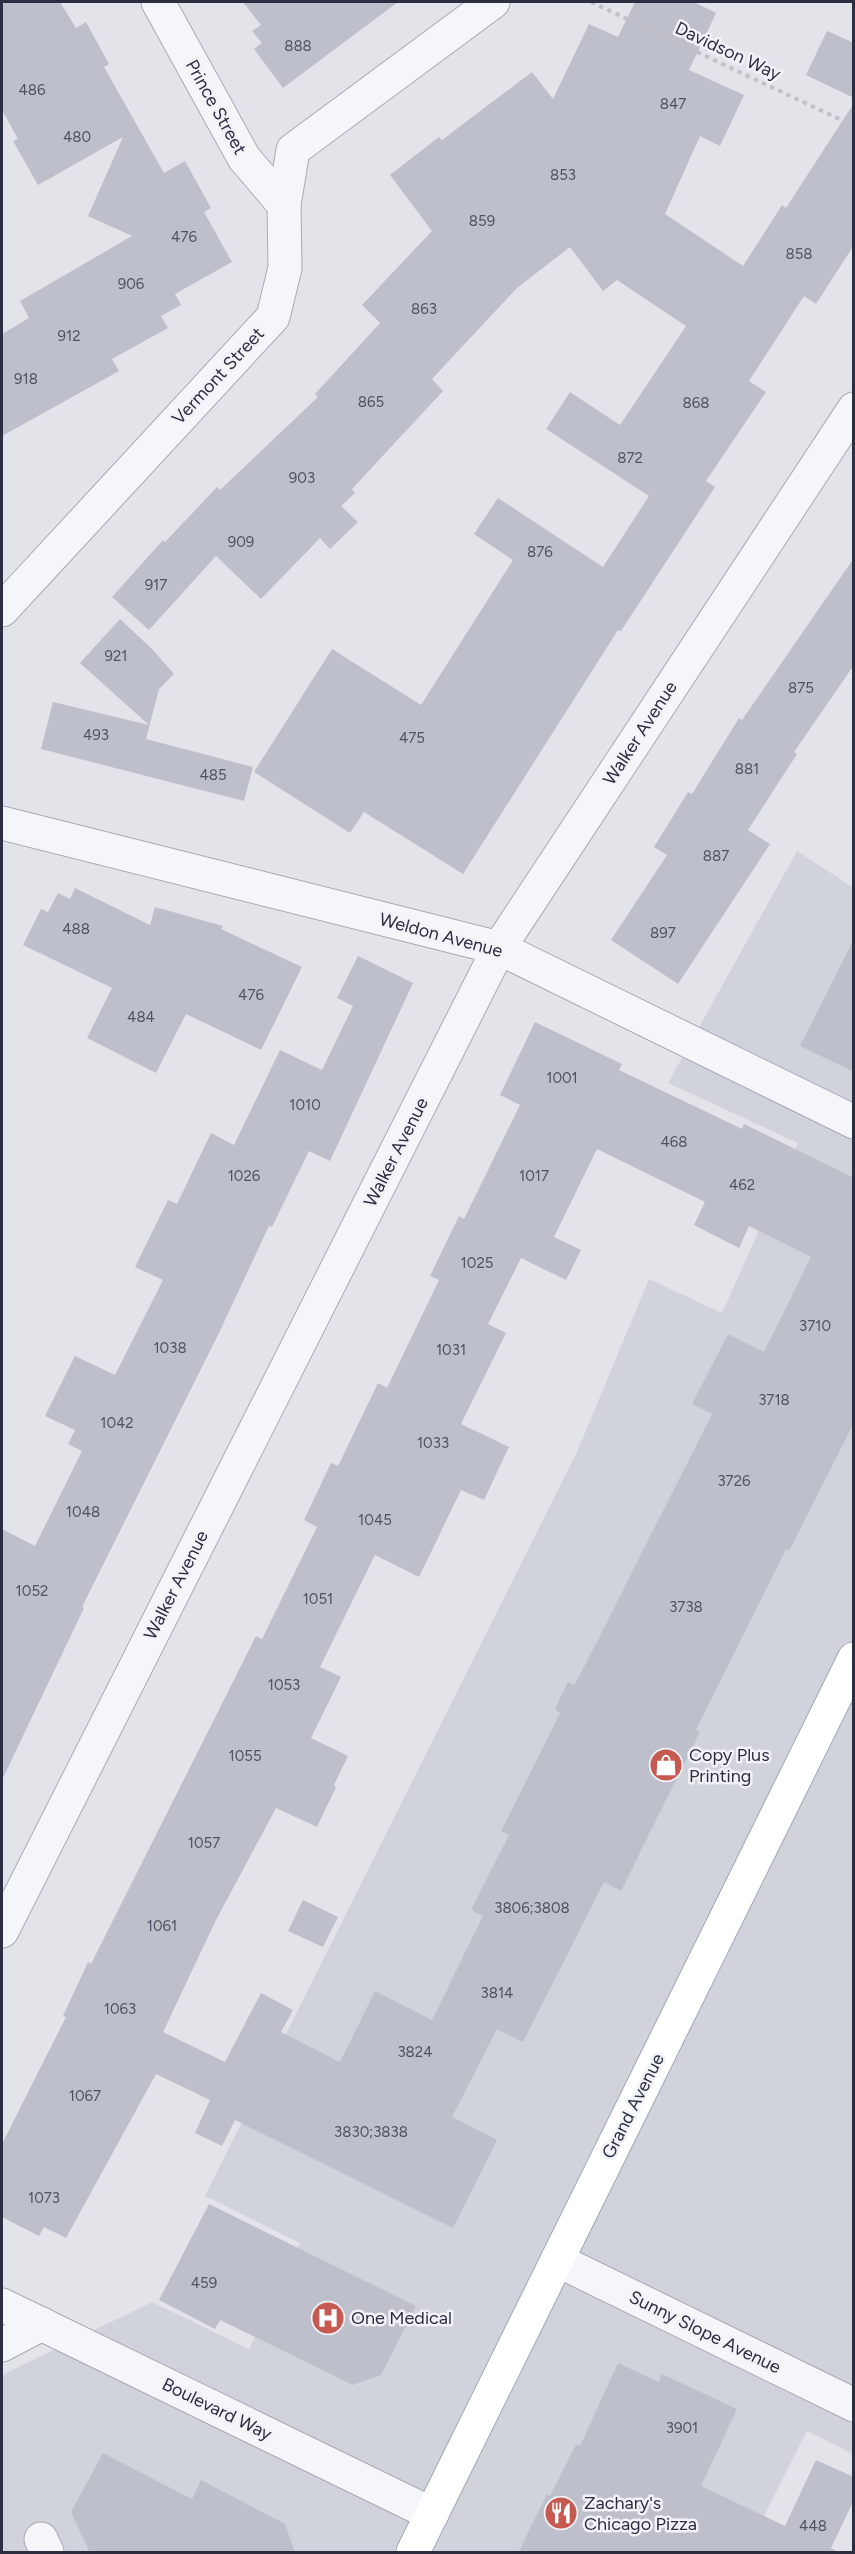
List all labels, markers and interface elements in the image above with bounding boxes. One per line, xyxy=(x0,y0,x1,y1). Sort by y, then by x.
street label: Davidson Way xyxy=(672,17,785,85)
house number: 888 xyxy=(284,37,312,55)
street label: Prince Street xyxy=(181,56,251,158)
house number: 486 xyxy=(18,81,46,99)
house number: 847 xyxy=(660,95,686,113)
house number: 480 xyxy=(63,128,91,146)
house number: 853 xyxy=(550,166,576,184)
house number: 859 xyxy=(469,212,495,230)
house number: 476 xyxy=(171,228,197,246)
house number: 858 xyxy=(785,245,813,263)
house number: 906 xyxy=(118,275,145,293)
house number: 863 xyxy=(411,300,437,318)
street label: Vermont Street xyxy=(167,323,269,429)
house number: 912 xyxy=(57,327,81,345)
house number: 918 xyxy=(14,370,38,388)
house number: 865 xyxy=(358,393,384,411)
house number: 868 xyxy=(683,394,709,412)
house number: 872 xyxy=(617,449,643,467)
house number: 903 xyxy=(289,469,315,487)
house number: 909 xyxy=(228,533,254,551)
house number: 876 xyxy=(527,543,553,561)
house number: 917 xyxy=(145,576,167,594)
house number: 921 xyxy=(104,647,128,665)
street label: Walker Avenue xyxy=(598,677,682,789)
house number: 875 xyxy=(788,679,814,697)
house number: 493 xyxy=(83,726,109,744)
house number: 475 xyxy=(399,729,425,747)
house number: 881 xyxy=(735,760,759,778)
house number: 485 xyxy=(199,766,227,784)
house number: 887 xyxy=(703,847,729,865)
street label: Weldon Avenue xyxy=(377,908,505,962)
house number: 488 xyxy=(62,920,90,938)
house number: 897 xyxy=(650,924,676,942)
house number: 476 xyxy=(238,986,264,1004)
house number: 484 xyxy=(127,1008,155,1026)
house number: 1001 xyxy=(546,1069,578,1087)
street label: Walker Avenue xyxy=(359,1094,433,1210)
house number: 1010 xyxy=(289,1096,321,1114)
house number: 468 xyxy=(660,1133,688,1151)
house number: 1026 xyxy=(228,1167,261,1185)
house number: 1017 xyxy=(519,1167,549,1185)
house number: 462 xyxy=(729,1176,755,1194)
house number: 1025 xyxy=(461,1254,493,1272)
house number: 3710 xyxy=(799,1317,831,1335)
house number: 1038 xyxy=(153,1339,187,1357)
house number: 1031 xyxy=(436,1341,466,1359)
house number: 3718 xyxy=(758,1391,790,1409)
house number: 1042 xyxy=(100,1414,134,1432)
house number: 1033 xyxy=(417,1434,449,1452)
house number: 3726 xyxy=(717,1472,751,1490)
house number: 1048 xyxy=(66,1503,100,1521)
house number: 1045 xyxy=(358,1511,392,1529)
street label: Walker Avenue xyxy=(139,1527,213,1643)
house number: 1052 xyxy=(16,1582,48,1600)
house number: 1051 xyxy=(303,1590,333,1608)
house number: 3738 xyxy=(669,1598,703,1616)
house number: 1053 xyxy=(268,1676,300,1694)
place label: Copy Plus Printing xyxy=(689,1744,770,1787)
house number: 1055 xyxy=(228,1747,262,1765)
shop icon: Copy Plus Printing xyxy=(648,1747,684,1783)
house number: 1057 xyxy=(188,1834,220,1852)
house number: 3806;3808 xyxy=(494,1899,570,1917)
house number: 1061 xyxy=(147,1917,177,1935)
house number: 3814 xyxy=(481,1984,513,2002)
house number: 1063 xyxy=(104,2000,136,2018)
house number: 3824 xyxy=(397,2043,433,2061)
street label: Grand Avenue xyxy=(597,2050,669,2162)
house number: 1067 xyxy=(69,2087,101,2105)
house number: 3830;3838 xyxy=(334,2123,408,2141)
house number: 1073 xyxy=(28,2189,60,2207)
house number: 459 xyxy=(191,2274,217,2292)
street label: Sunny Slope Avenue xyxy=(625,2286,785,2378)
hospital icon: One Medical xyxy=(310,2300,346,2336)
place label: One Medical xyxy=(351,2307,452,2329)
street label: Boulevard Way xyxy=(158,2373,276,2445)
house number: 3901 xyxy=(666,2419,698,2437)
place label: Zachary's Chicago Pizza xyxy=(584,2492,697,2535)
restaurant icon: Zachary's Chicago Pizza xyxy=(543,2495,579,2531)
house number: 448 xyxy=(799,2517,827,2535)

